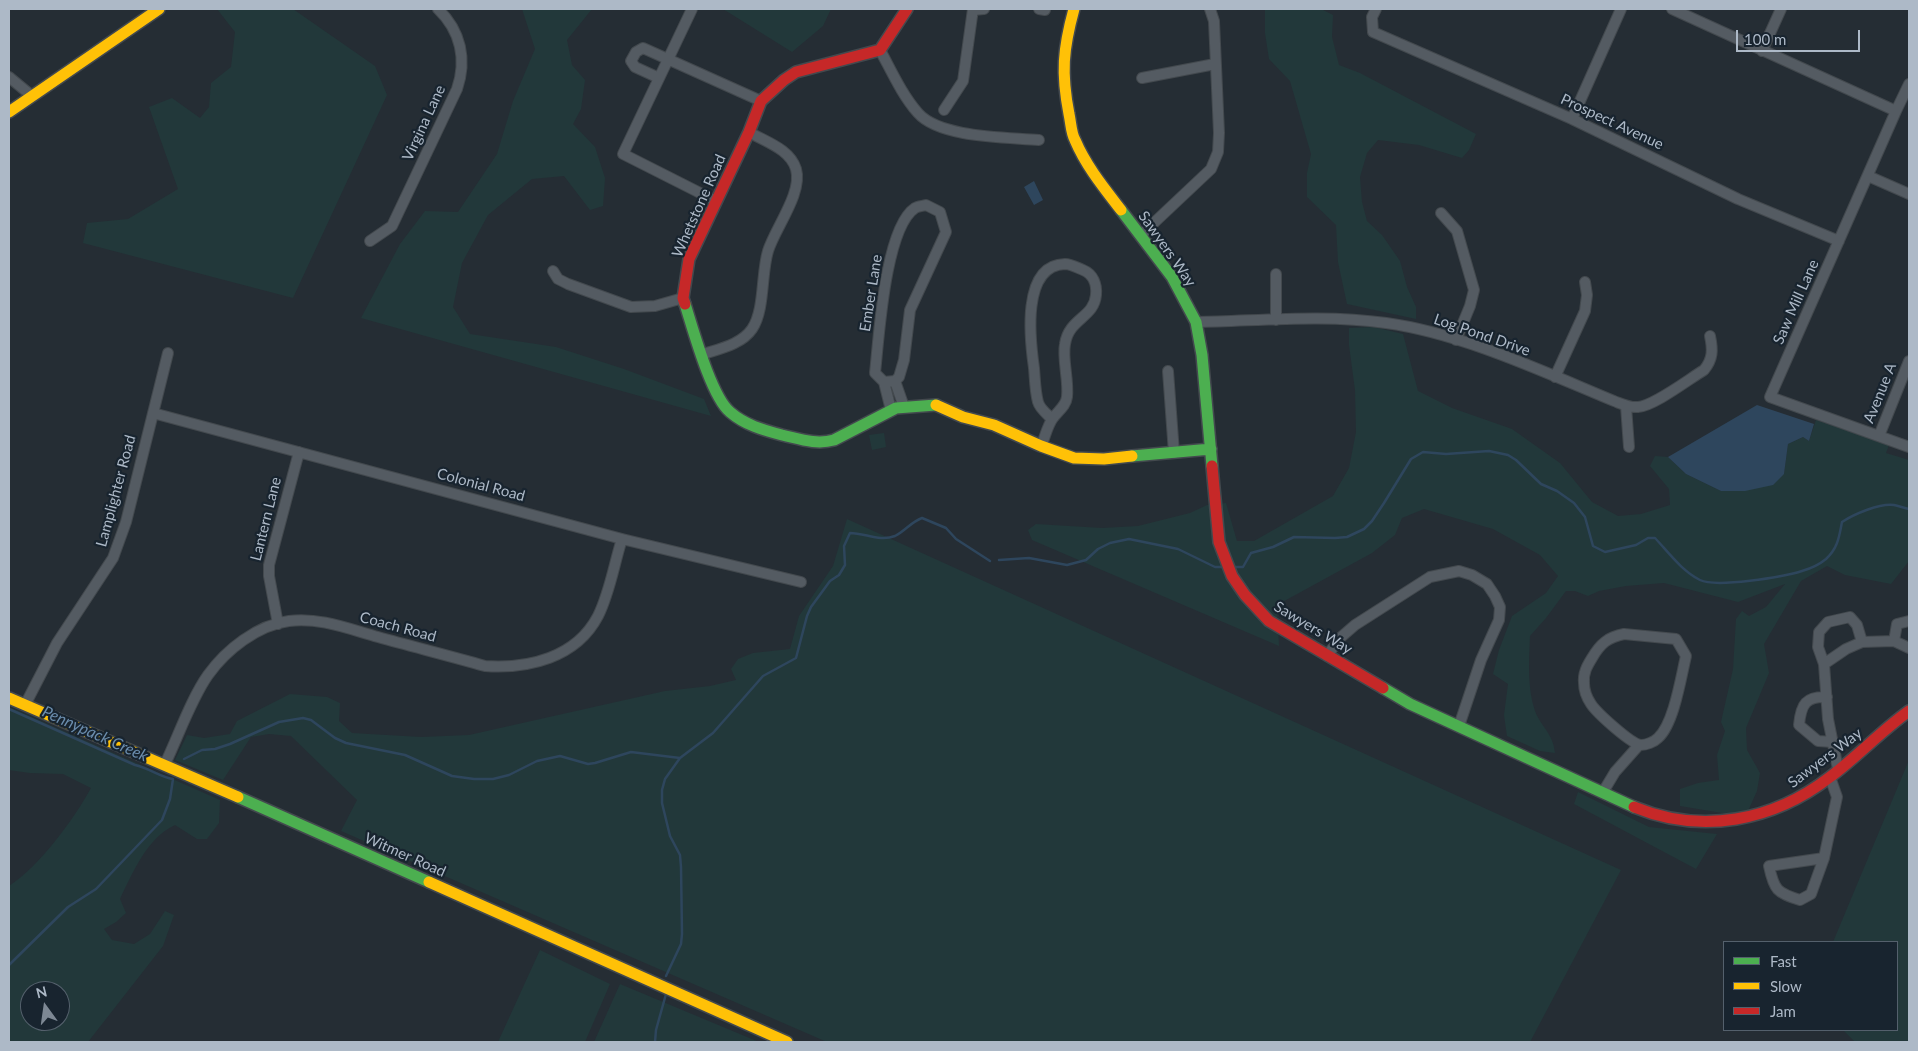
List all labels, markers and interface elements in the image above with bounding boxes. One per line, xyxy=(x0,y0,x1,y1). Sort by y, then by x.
scale bar xyxy=(1738,20,1862,52)
text: 100 m xyxy=(1744,30,1786,48)
street label: Virgina Lane xyxy=(399,82,449,164)
street label: Prospect Avenue xyxy=(1558,90,1666,154)
street label: Whetstone Road xyxy=(668,152,730,260)
street label: Sawyers Way xyxy=(1134,208,1200,290)
street label: Ember Lane xyxy=(856,253,886,333)
street label: Saw Mill Lane xyxy=(1769,257,1823,347)
street label: Log Pond Drive xyxy=(1431,310,1533,360)
street label: Avenue A xyxy=(1860,360,1900,426)
street label: Lamplighter Road xyxy=(92,433,140,549)
street label: Colonial Road xyxy=(435,465,527,505)
street label: Lantern Lane xyxy=(247,475,285,563)
street label: Sawyers Way xyxy=(1271,598,1355,658)
street label: Coach Road xyxy=(358,608,438,646)
water label: Pennypack Creek xyxy=(39,702,151,766)
street label: Sawyers Way xyxy=(1784,724,1866,792)
street label: Witmer Road xyxy=(361,829,449,881)
legend xyxy=(1723,941,1898,1031)
text: Fast xyxy=(1770,952,1797,970)
text: Slow xyxy=(1770,977,1802,995)
north arrow xyxy=(20,981,70,1031)
text: N xyxy=(34,982,49,1001)
text: Jam xyxy=(1770,1002,1796,1020)

